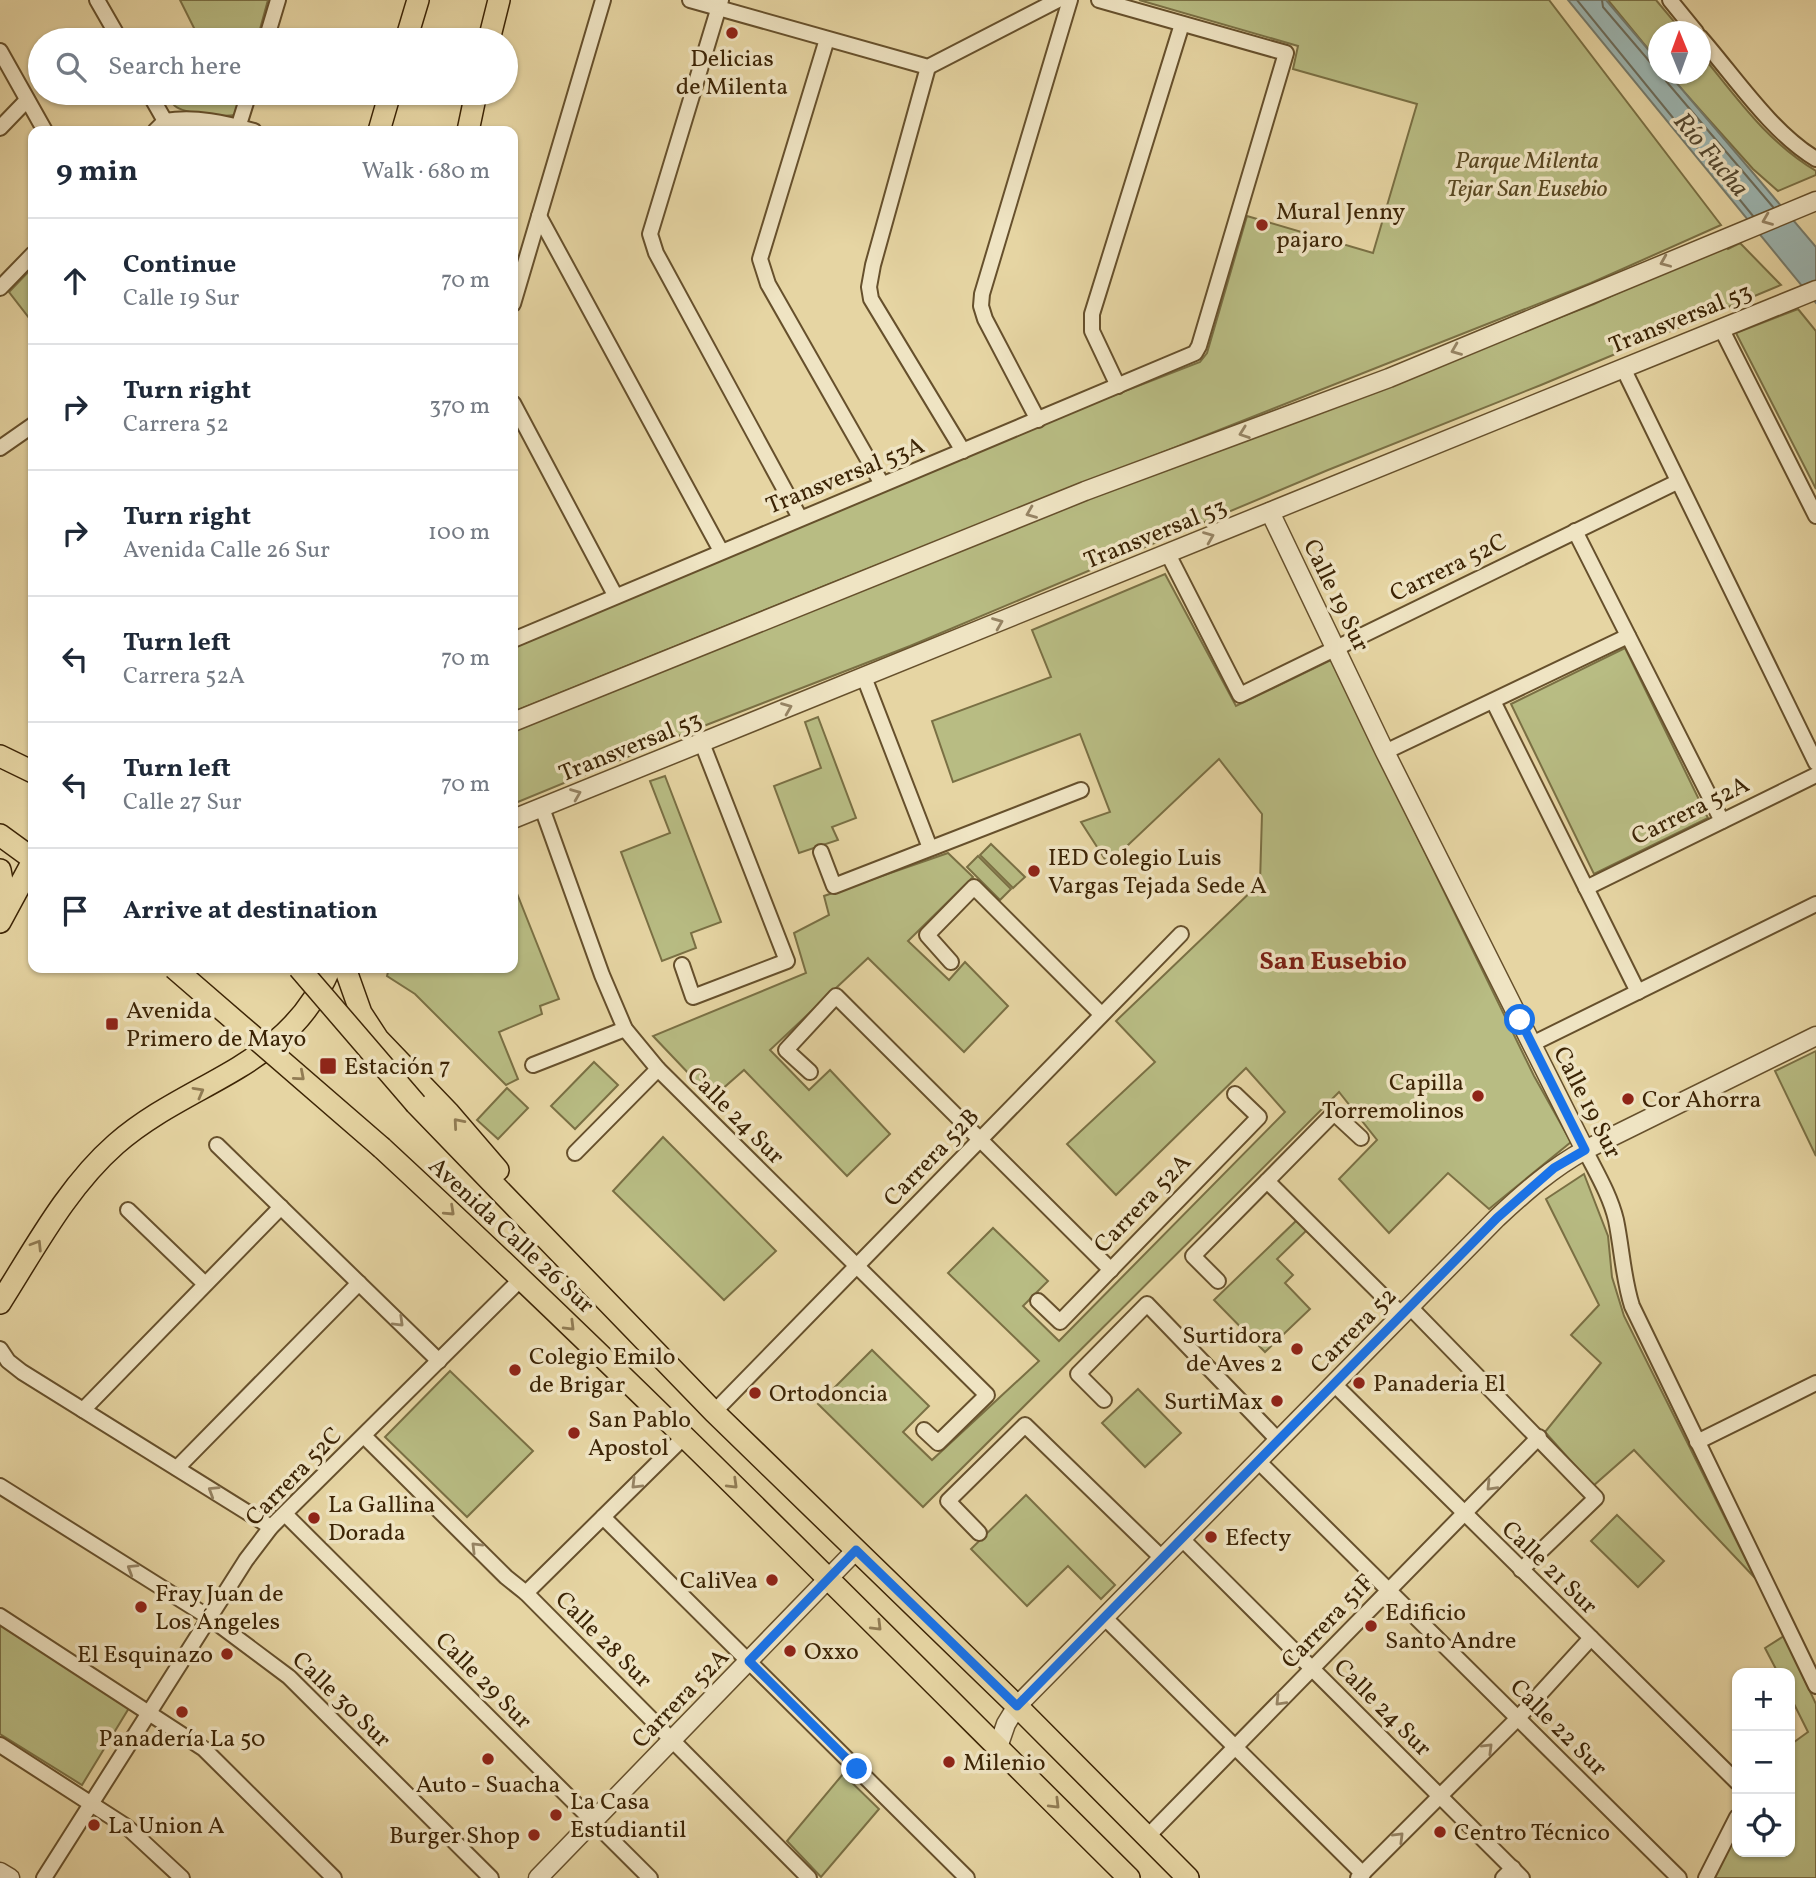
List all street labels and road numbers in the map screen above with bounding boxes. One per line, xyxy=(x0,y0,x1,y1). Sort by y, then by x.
street label: Transversal 53 xyxy=(1604,276,1757,364)
street label: Transversal 53A xyxy=(761,430,930,524)
street label: Transversal 53 xyxy=(1079,491,1232,579)
street label: Carrera 52C xyxy=(1385,526,1513,612)
street label: Calle 19 Sur xyxy=(1293,534,1377,658)
street label: Transversal 53 xyxy=(554,704,707,792)
street label: Carrera 52A xyxy=(1626,769,1756,855)
street label: Calle 19 Sur xyxy=(1543,1041,1629,1165)
street label: Calle 24 Sur xyxy=(678,1060,791,1173)
street label: Carrera 52B xyxy=(877,1102,988,1215)
street label: Carrera 52A xyxy=(1087,1147,1200,1262)
street label: Avenida Calle 26 Sur xyxy=(420,1150,601,1323)
street label: Carrera 52 xyxy=(1303,1280,1405,1382)
street label: Carrera 52C xyxy=(238,1420,350,1535)
street label: Calle 21 Sur xyxy=(1493,1514,1604,1623)
street label: Carrera 51F xyxy=(1274,1567,1382,1677)
street label: Calle 28 Sur xyxy=(546,1584,659,1697)
street label: Calle 29 Sur xyxy=(426,1625,539,1738)
street label: Carrera 52A xyxy=(625,1642,738,1757)
street label: Calle 30 Sur xyxy=(283,1644,398,1756)
street label: Calle 24 Sur xyxy=(1325,1652,1438,1765)
street label: Calle 22 Sur xyxy=(1501,1672,1614,1785)

